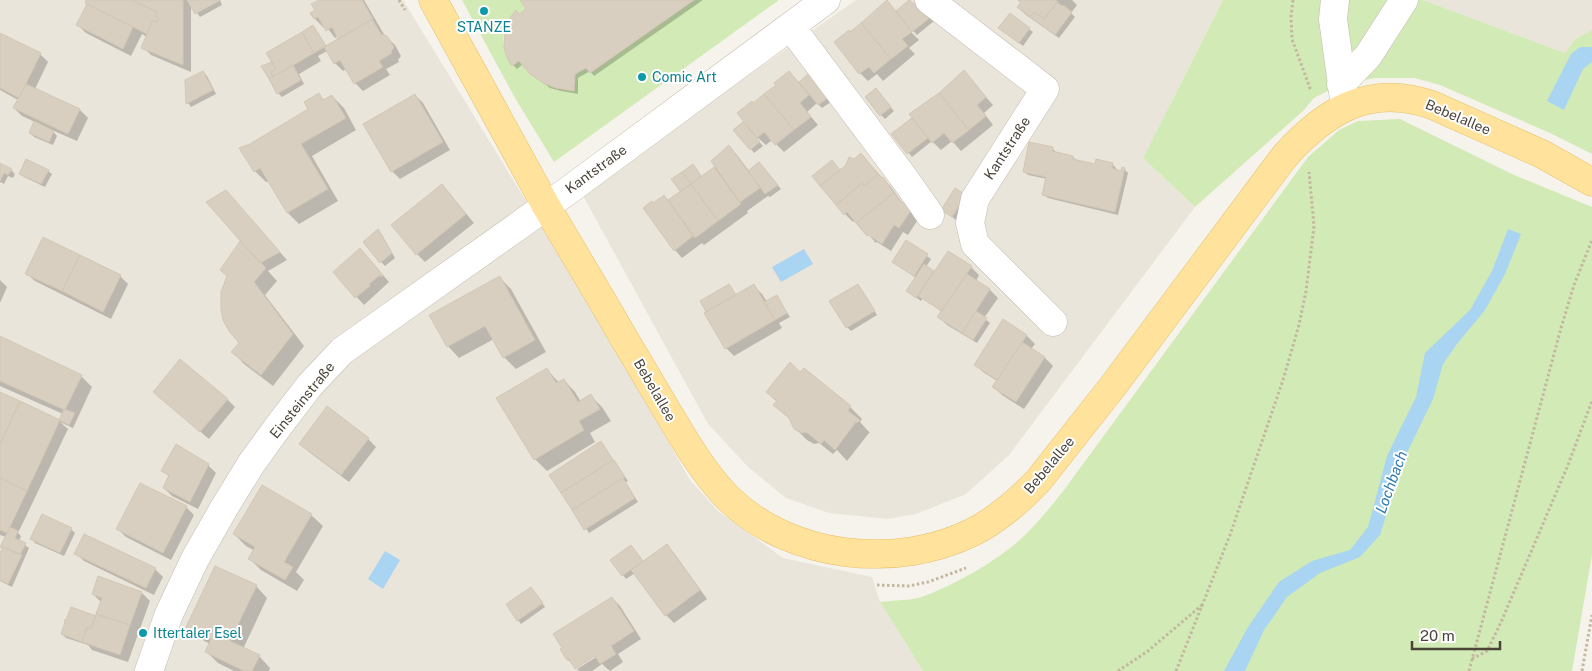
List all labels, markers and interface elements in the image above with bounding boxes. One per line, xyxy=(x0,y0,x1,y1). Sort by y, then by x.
marker: STANZE xyxy=(478,5,490,17)
place label: STANZE xyxy=(457,19,511,35)
place label: Comic Art xyxy=(652,69,717,85)
marker: Comic Art xyxy=(636,71,648,83)
street label: Bebelallee xyxy=(1423,96,1493,138)
street label: Kantstraße xyxy=(981,113,1033,183)
street label: Kantstraße xyxy=(562,141,630,197)
street label: Bebelallee xyxy=(631,356,679,424)
street label: Einsteinstraße xyxy=(266,359,338,441)
street label: Bebelallee xyxy=(1021,433,1077,497)
water label: Lochbach xyxy=(1372,448,1410,516)
scale bar xyxy=(1412,618,1500,650)
place label: Ittertaler Esel xyxy=(153,625,242,641)
marker: Ittertaler Esel xyxy=(137,627,149,639)
text: 20 m xyxy=(1420,627,1455,644)

